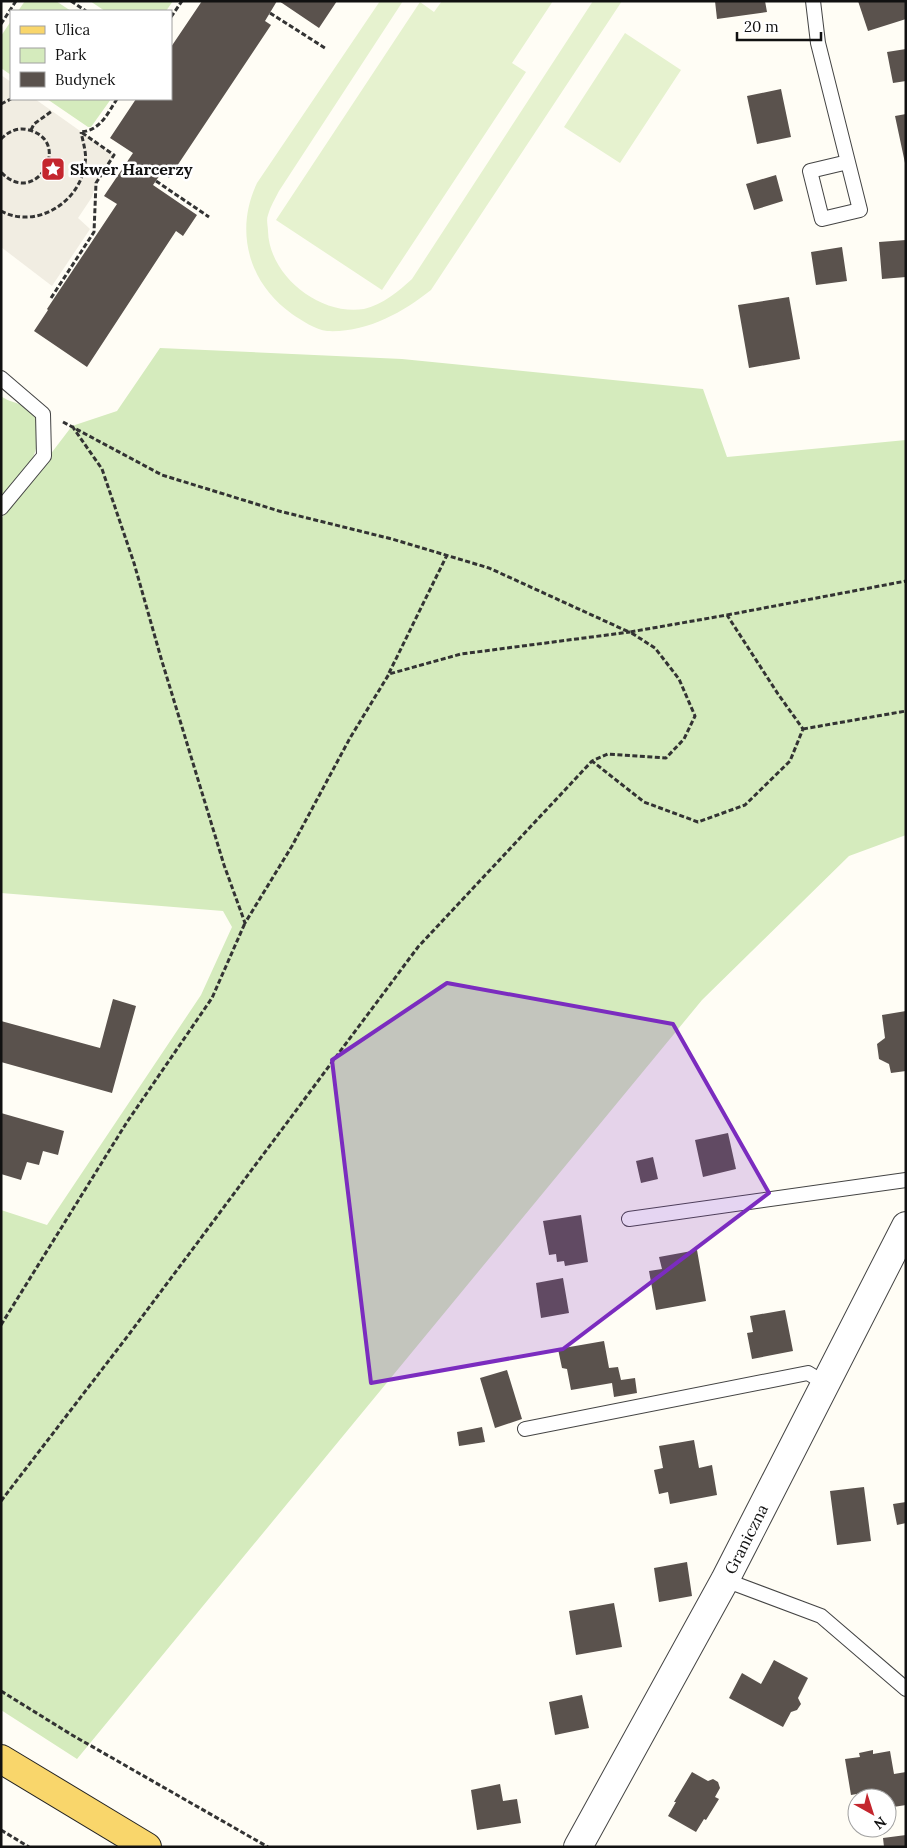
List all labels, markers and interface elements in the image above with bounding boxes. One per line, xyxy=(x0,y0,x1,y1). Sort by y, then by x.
legend xyxy=(10,10,172,100)
scale bar xyxy=(737,10,821,42)
text: 20 m xyxy=(744,17,779,36)
text: Ulica xyxy=(55,20,91,39)
text: Park xyxy=(55,45,86,64)
text: Budynek xyxy=(55,70,115,89)
place icon: Skwer Harcerzy xyxy=(40,156,66,182)
place label: Skwer Harcerzy xyxy=(70,159,193,179)
street label: Graniczna xyxy=(720,1501,772,1577)
north arrow xyxy=(847,1788,897,1838)
text: N xyxy=(870,1813,890,1834)

